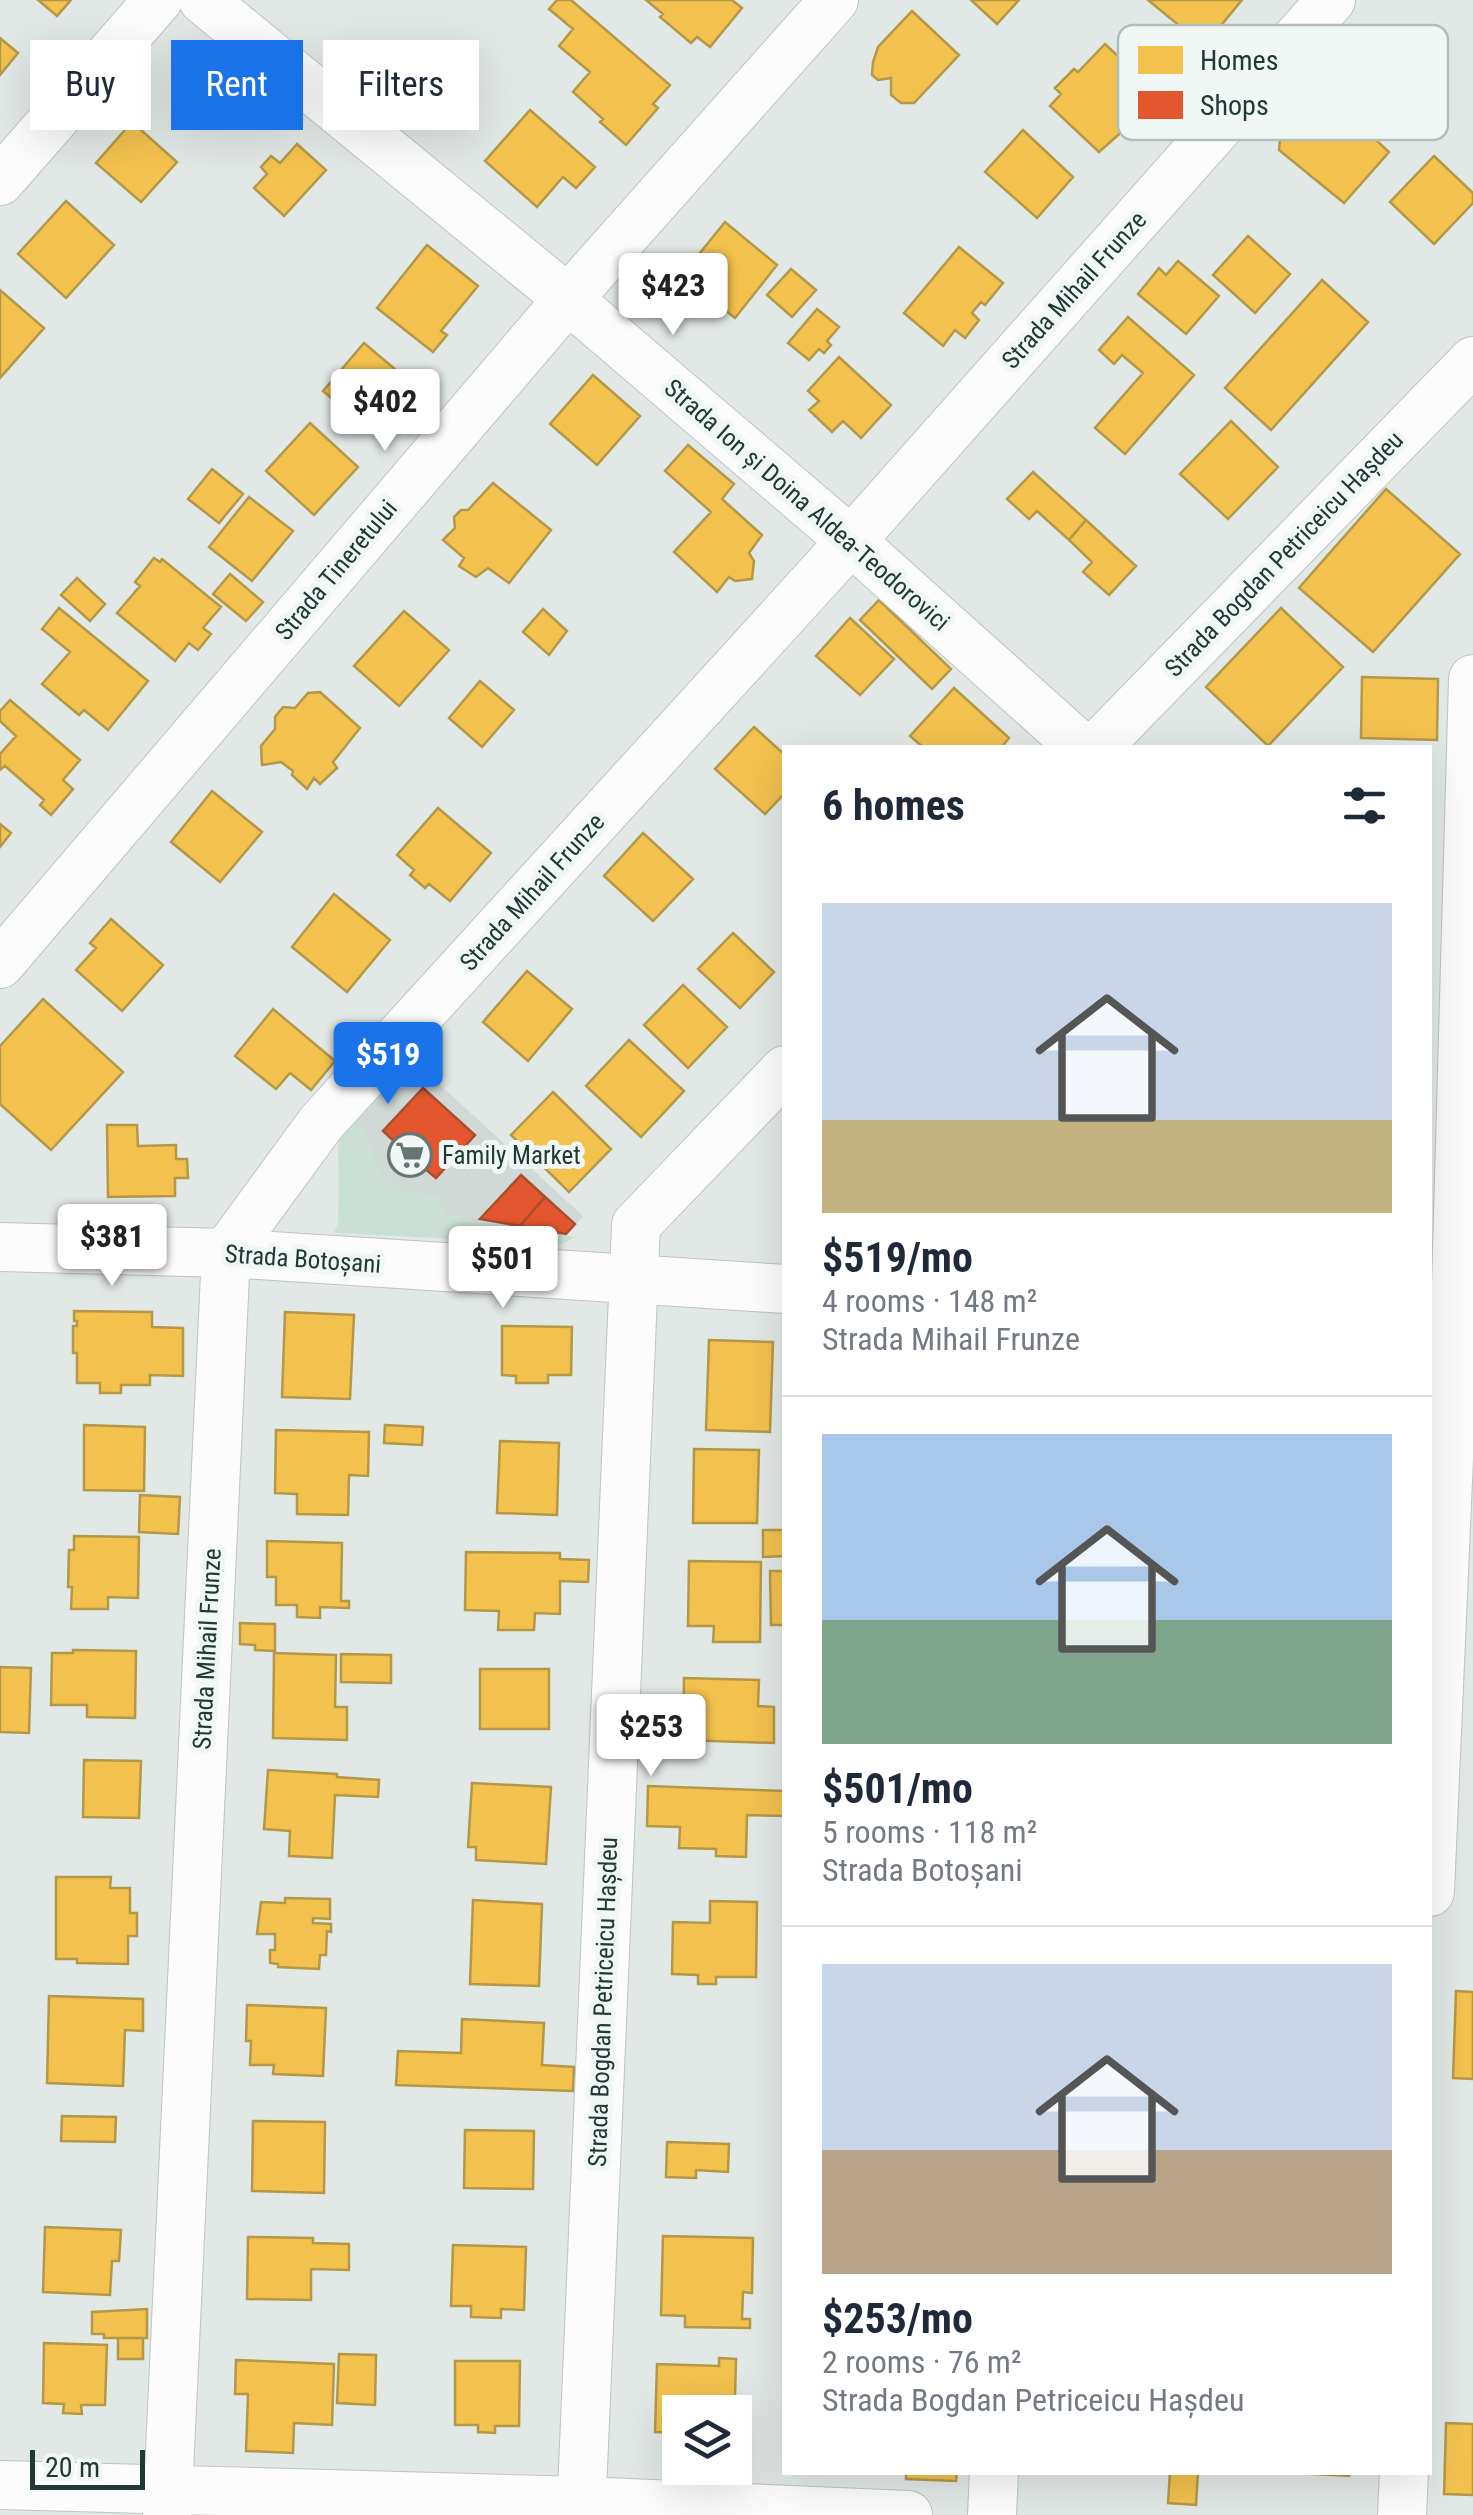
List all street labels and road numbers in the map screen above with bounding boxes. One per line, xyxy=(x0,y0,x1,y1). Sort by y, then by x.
street label: Strada Mihail Frunze xyxy=(996,205,1152,375)
street label: Strada Ion și Doina Aldea-Teodorovici xyxy=(658,373,956,638)
street label: Strada Bogdan Petriceicu Hașdeu xyxy=(1159,425,1410,683)
street label: Strada Tineretului xyxy=(269,494,403,646)
street label: Strada Mihail Frunze xyxy=(454,807,610,977)
street label: Strada Botoșani xyxy=(224,1239,382,1280)
street label: Strada Mihail Frunze xyxy=(187,1548,227,1750)
street label: Strada Bogdan Petriceicu Hașdeu xyxy=(583,1837,624,2167)

